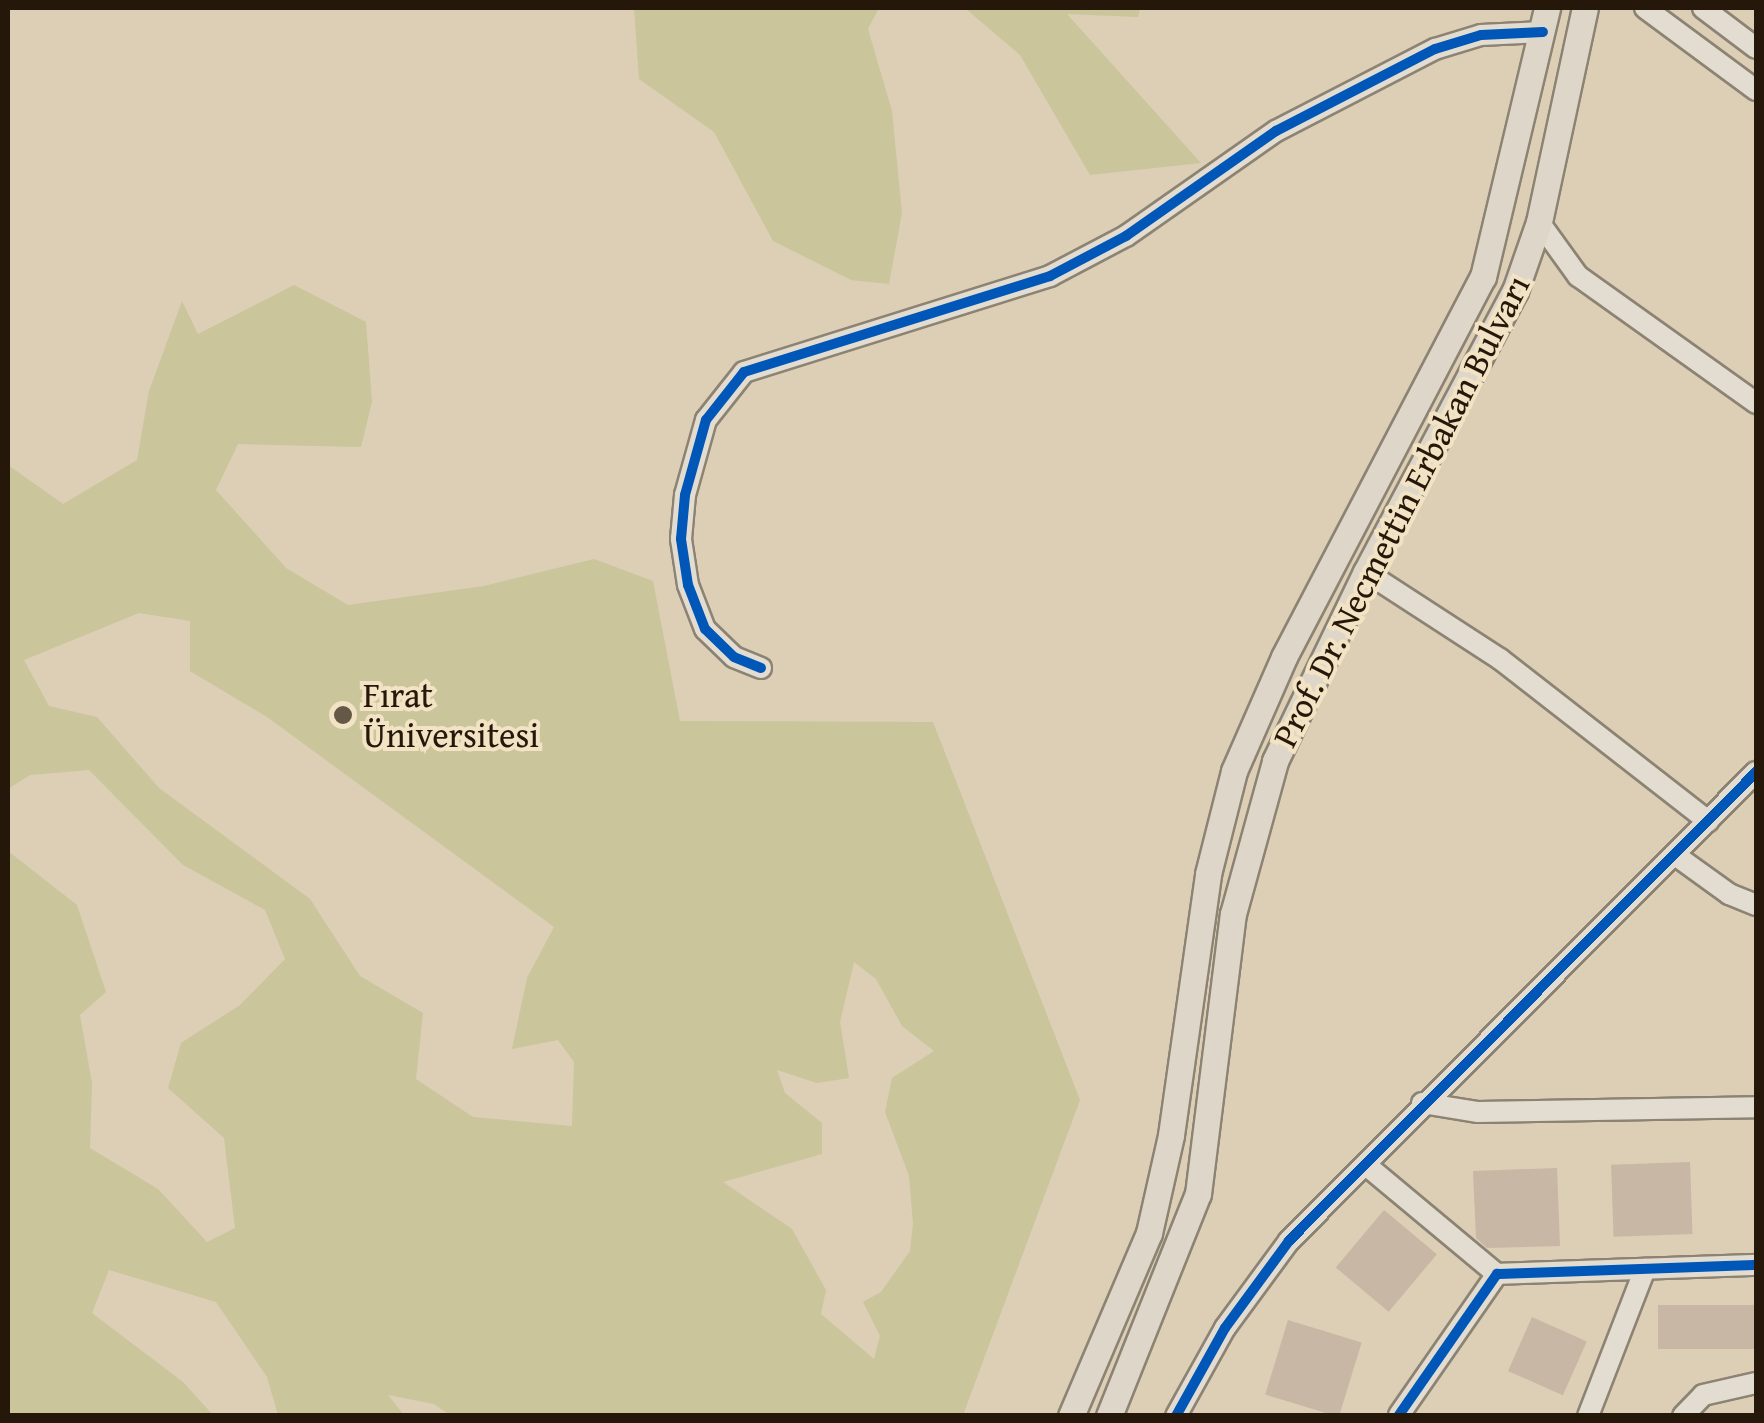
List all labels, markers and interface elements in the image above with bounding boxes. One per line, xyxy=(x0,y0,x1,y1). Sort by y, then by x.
street label: Prof. Dr. Necmettin Erbakan Bulvarı xyxy=(1263,268,1539,754)
place label: Fırat Üniversitesi xyxy=(363,674,539,756)
marker: Fırat Üniversitesi xyxy=(332,704,354,726)

